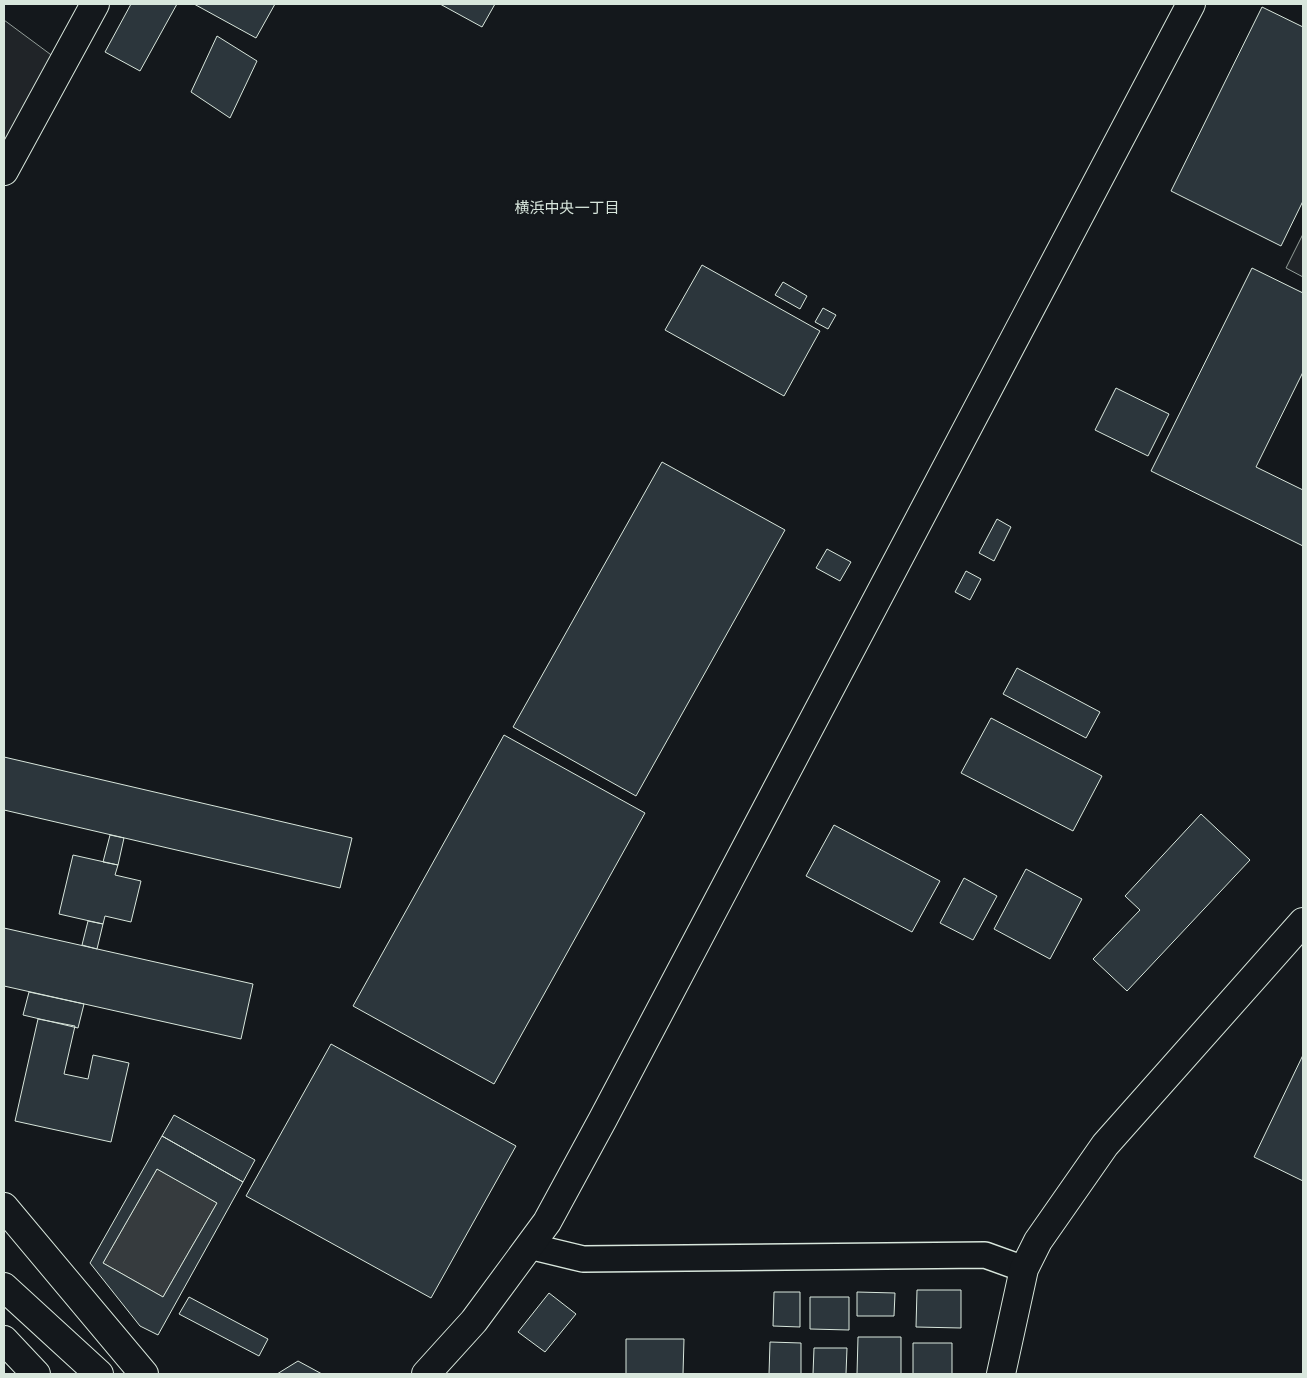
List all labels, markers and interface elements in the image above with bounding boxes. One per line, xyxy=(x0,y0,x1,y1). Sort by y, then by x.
district label: 横浜中央一丁目 xyxy=(514,199,620,217)

